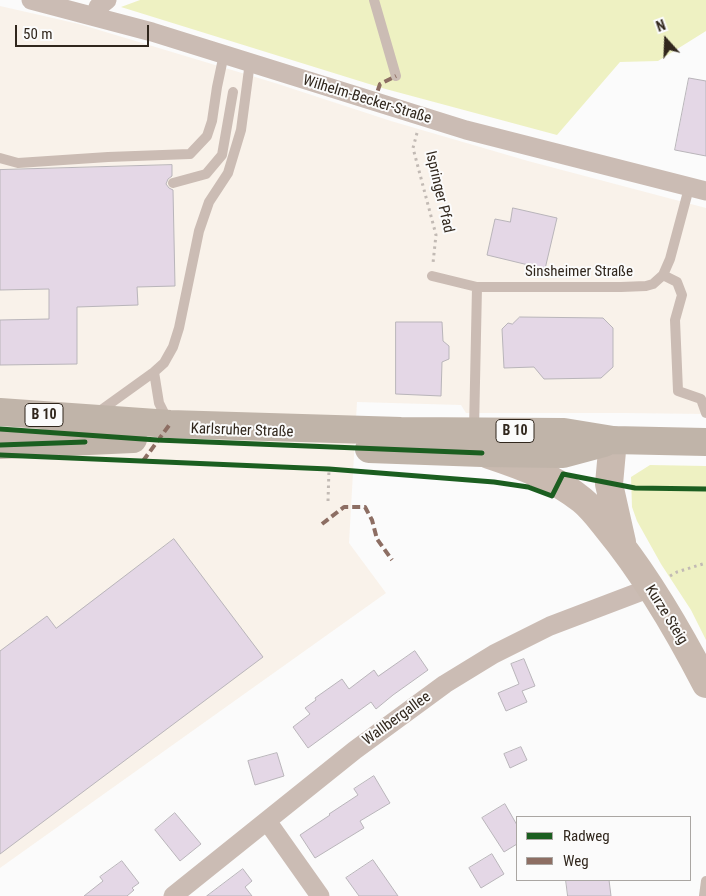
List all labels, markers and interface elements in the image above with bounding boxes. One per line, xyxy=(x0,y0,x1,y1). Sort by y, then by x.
scale bar xyxy=(18,15,151,47)
north arrow xyxy=(641,15,691,65)
text: N xyxy=(654,17,668,35)
text: 50 m xyxy=(23,25,53,43)
street label: Wilhelm-Becker-Straße xyxy=(300,72,434,128)
street label: Ispringer Pfad xyxy=(421,149,457,235)
street label: Sinsheimer Straße xyxy=(525,263,633,281)
road number: B 10 xyxy=(25,404,63,426)
street label: Karlsruher Straße xyxy=(190,420,294,442)
road number: B 10 xyxy=(496,420,534,442)
street label: Kurze Steig xyxy=(641,582,691,648)
street label: Wallbergallee xyxy=(359,688,435,750)
legend xyxy=(516,816,691,881)
text: Radweg xyxy=(563,827,610,845)
text: Weg xyxy=(563,852,589,870)

